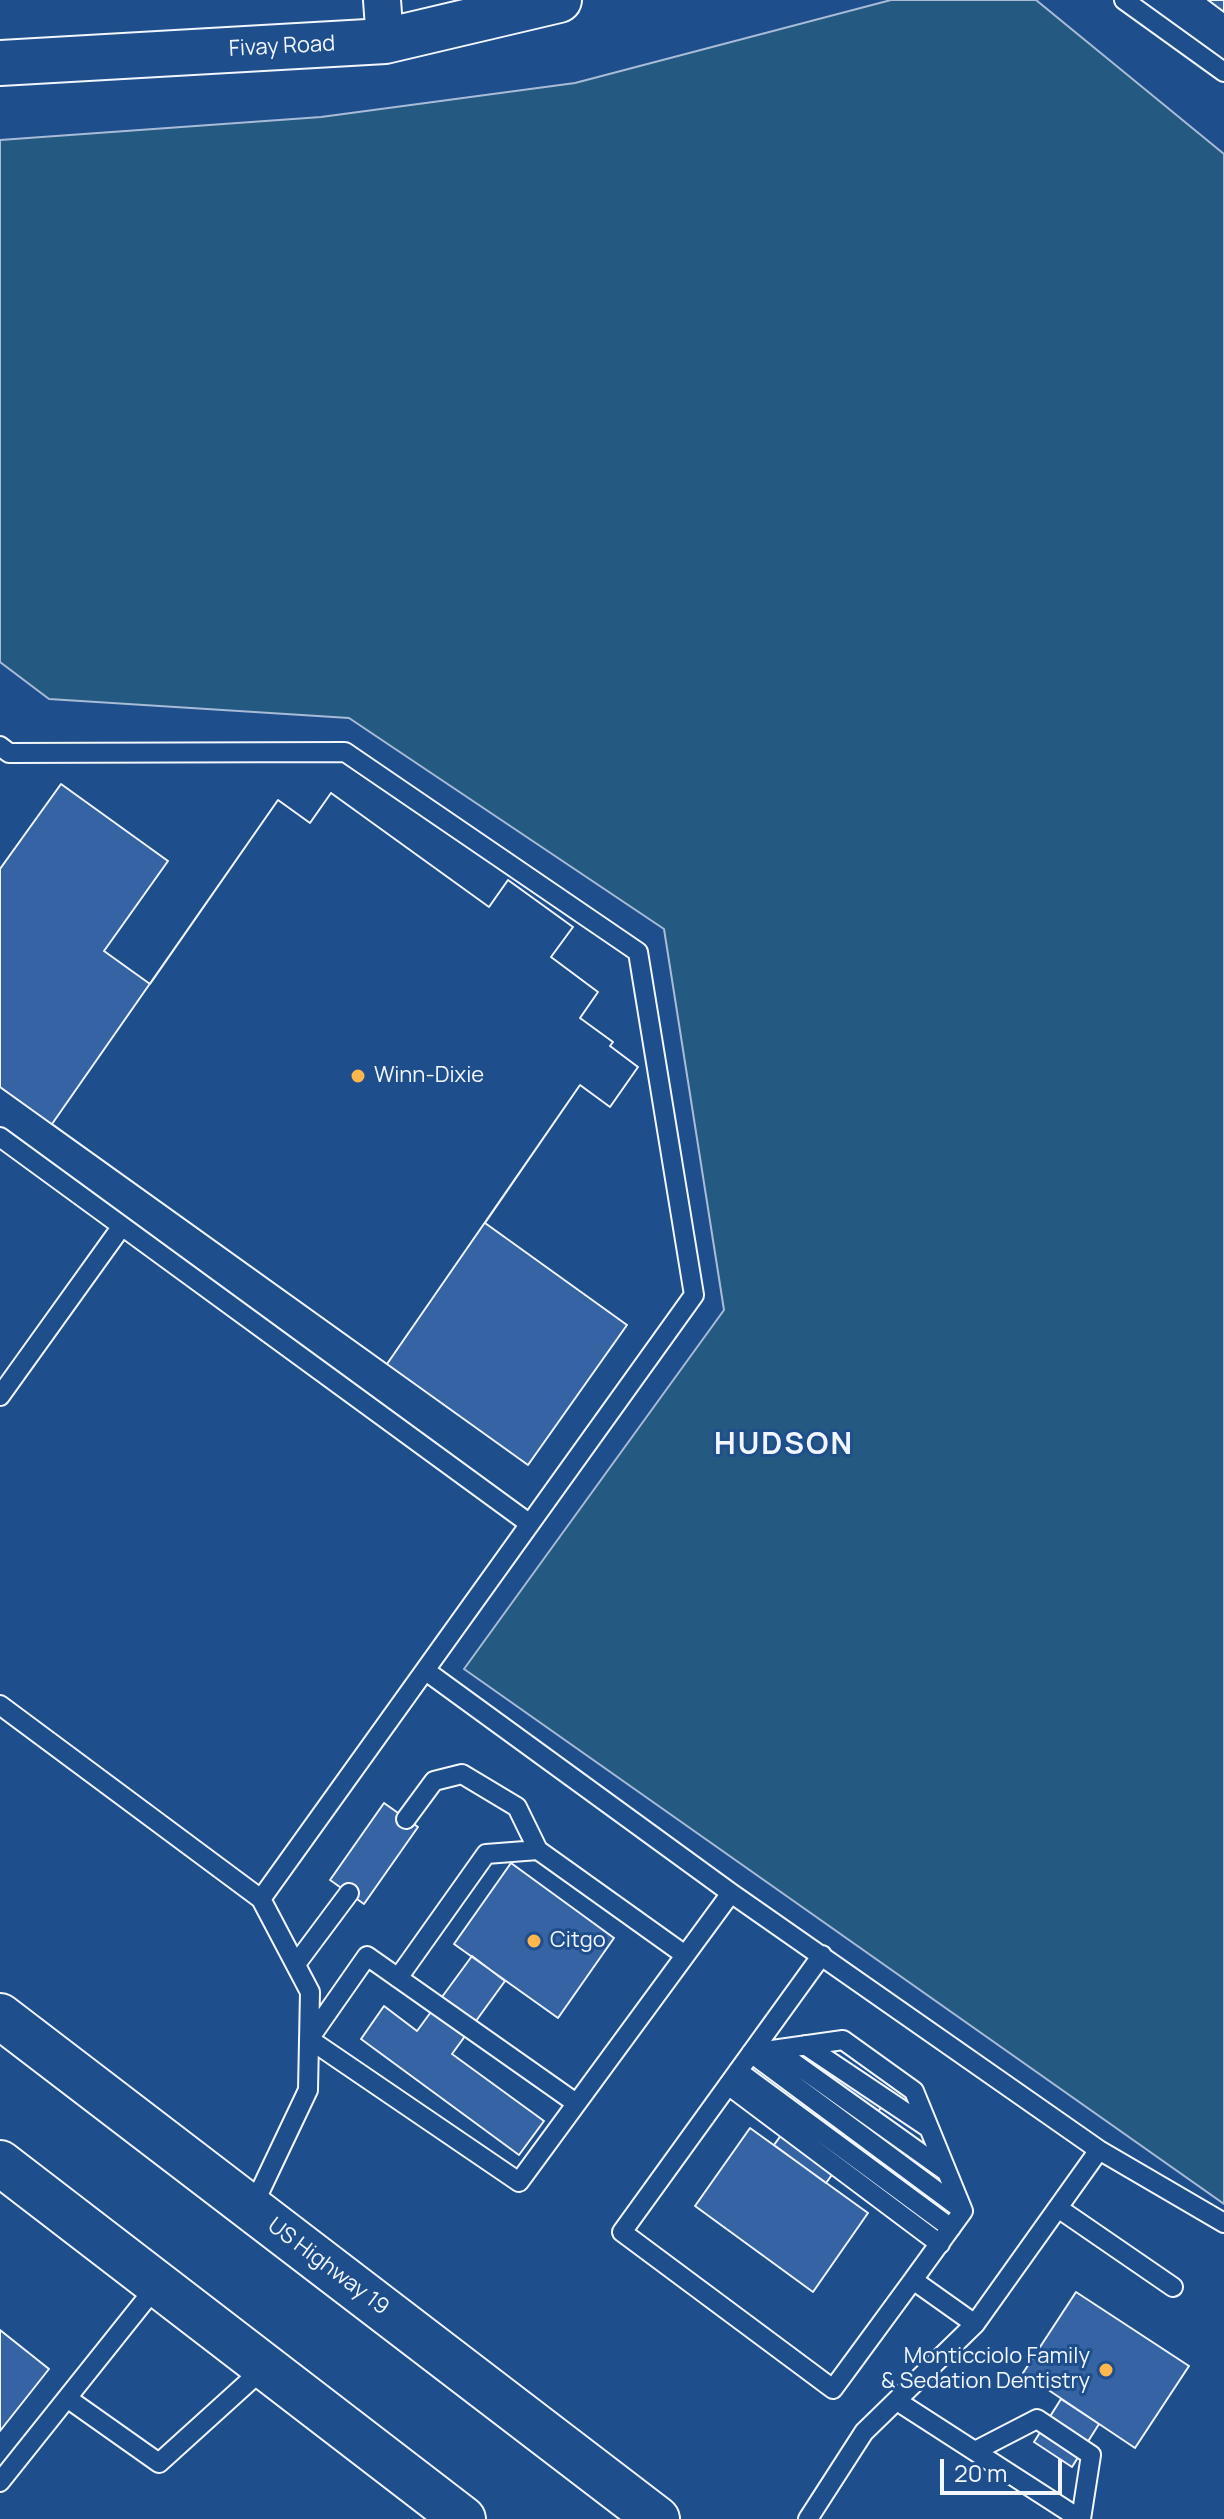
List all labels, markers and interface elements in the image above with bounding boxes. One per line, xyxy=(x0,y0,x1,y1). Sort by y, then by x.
street label: Fivay Road xyxy=(228,31,336,63)
place label: Winn-Dixie xyxy=(374,1063,484,1089)
marker: Winn-Dixie xyxy=(349,1067,367,1085)
district label: HUDSON xyxy=(714,1428,854,1464)
place label: Citgo xyxy=(550,1928,606,1954)
marker: Citgo xyxy=(525,1932,543,1950)
street label: US Highway 19 xyxy=(262,2213,394,2321)
place label: Monticciolo Family & Sedation Dentistry xyxy=(881,2344,1090,2396)
marker: Monticciolo Family & Sedation Dentistry xyxy=(1097,2361,1115,2379)
scale bar xyxy=(944,2443,1066,2493)
text: 20 m xyxy=(954,2456,1007,2489)

